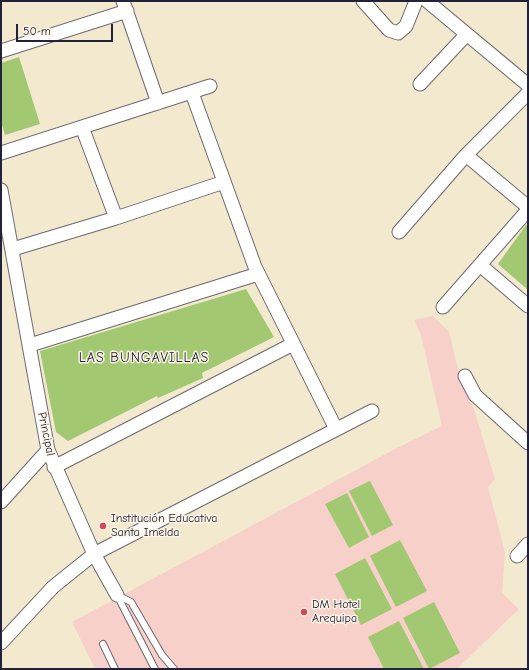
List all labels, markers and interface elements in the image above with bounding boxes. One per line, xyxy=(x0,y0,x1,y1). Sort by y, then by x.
scale bar xyxy=(18,16,115,42)
text: 50 m xyxy=(23,24,51,38)
district label: LAS BUNGAVILLAS xyxy=(79,350,209,366)
street label: Principal xyxy=(34,411,58,457)
place label: Institución Educativa Santa Imelda xyxy=(111,512,217,540)
marker: Institución Educativa Santa Imelda xyxy=(98,521,108,531)
place label: DM Hotel Arequipa xyxy=(312,598,360,626)
marker: DM Hotel Arequipa xyxy=(299,607,309,617)

